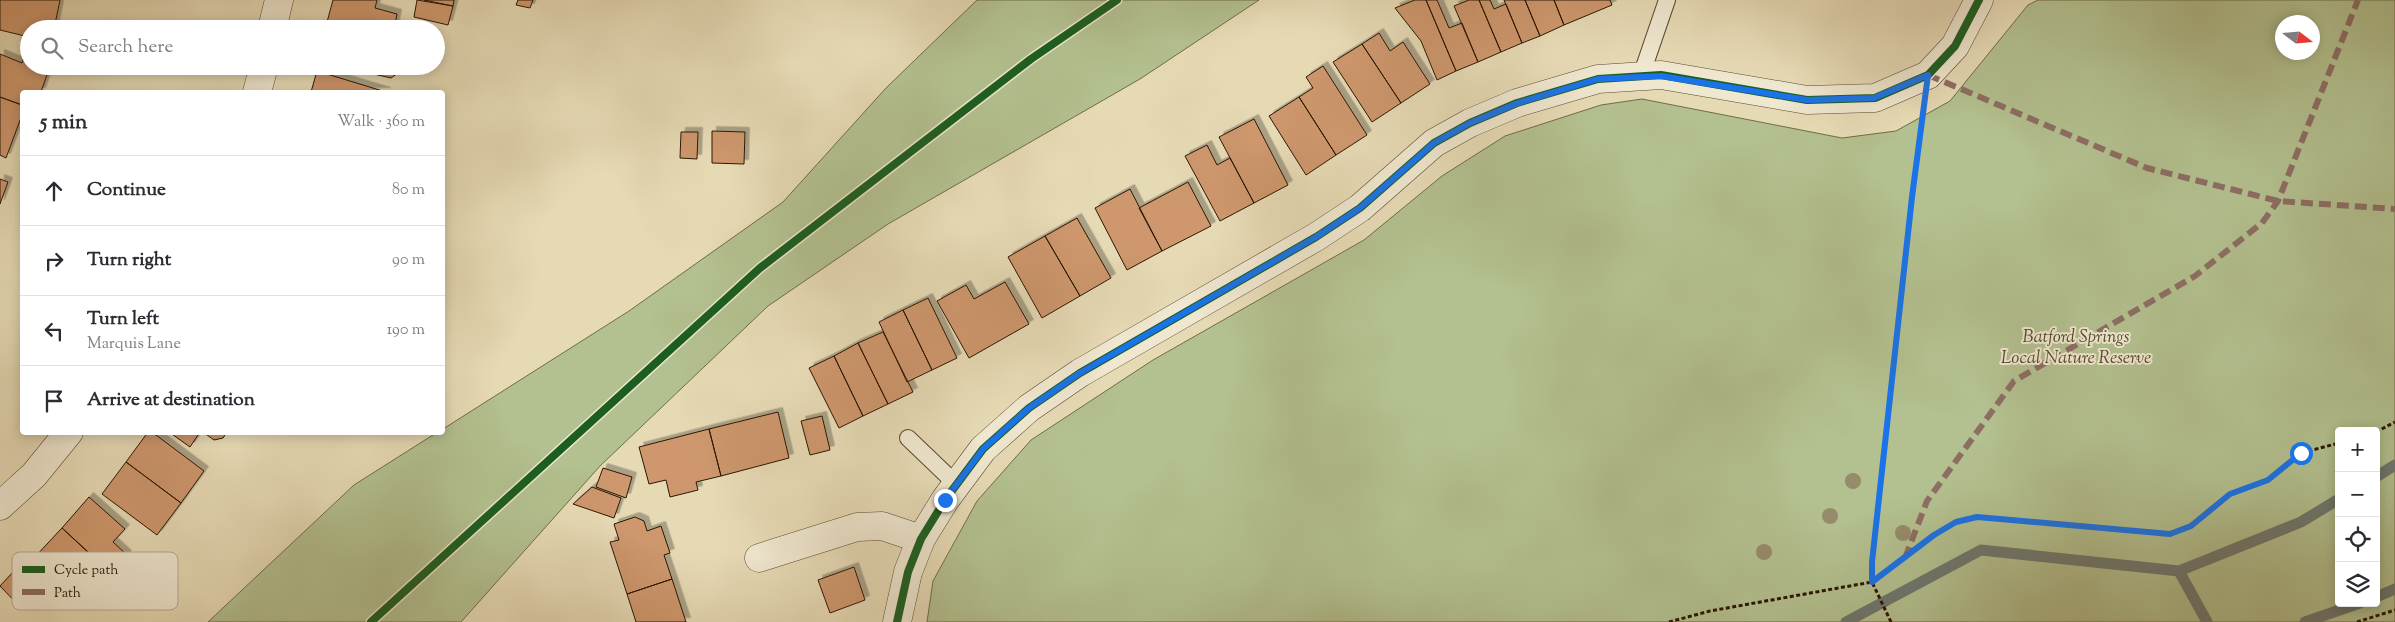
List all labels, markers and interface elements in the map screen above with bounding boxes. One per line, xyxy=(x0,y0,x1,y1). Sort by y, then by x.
north arrow xyxy=(2275,15,2320,60)
search box xyxy=(20,20,445,75)
icon: search xyxy=(38,34,66,62)
text: Search here xyxy=(78,34,173,61)
text: 5 min xyxy=(40,108,87,138)
text: Walk · 360 m xyxy=(337,111,425,134)
icon: ahead xyxy=(40,177,68,205)
text: Continue xyxy=(87,177,166,204)
text: 80 m xyxy=(392,179,425,202)
icon: right xyxy=(40,247,68,275)
text: Turn right xyxy=(87,247,171,274)
text: 90 m xyxy=(392,249,425,272)
text: Turn left xyxy=(87,306,159,333)
icon: left xyxy=(40,317,68,345)
text: 190 m xyxy=(387,319,425,342)
park label: Batford Springs Local Nature Reserve xyxy=(2001,325,2151,372)
text: Marquis Lane xyxy=(87,333,181,356)
icon: arrive xyxy=(40,387,68,415)
text: Arrive at destination xyxy=(87,387,255,414)
map controls xyxy=(2335,427,2380,607)
button: + xyxy=(2335,427,2380,472)
route start xyxy=(2290,442,2313,465)
button: − xyxy=(2335,472,2380,517)
route end xyxy=(934,489,957,512)
button: locate xyxy=(2335,517,2380,562)
legend xyxy=(12,552,178,610)
text: Cycle path xyxy=(54,561,118,581)
button: layers xyxy=(2335,562,2380,607)
text: Path xyxy=(54,584,81,604)

